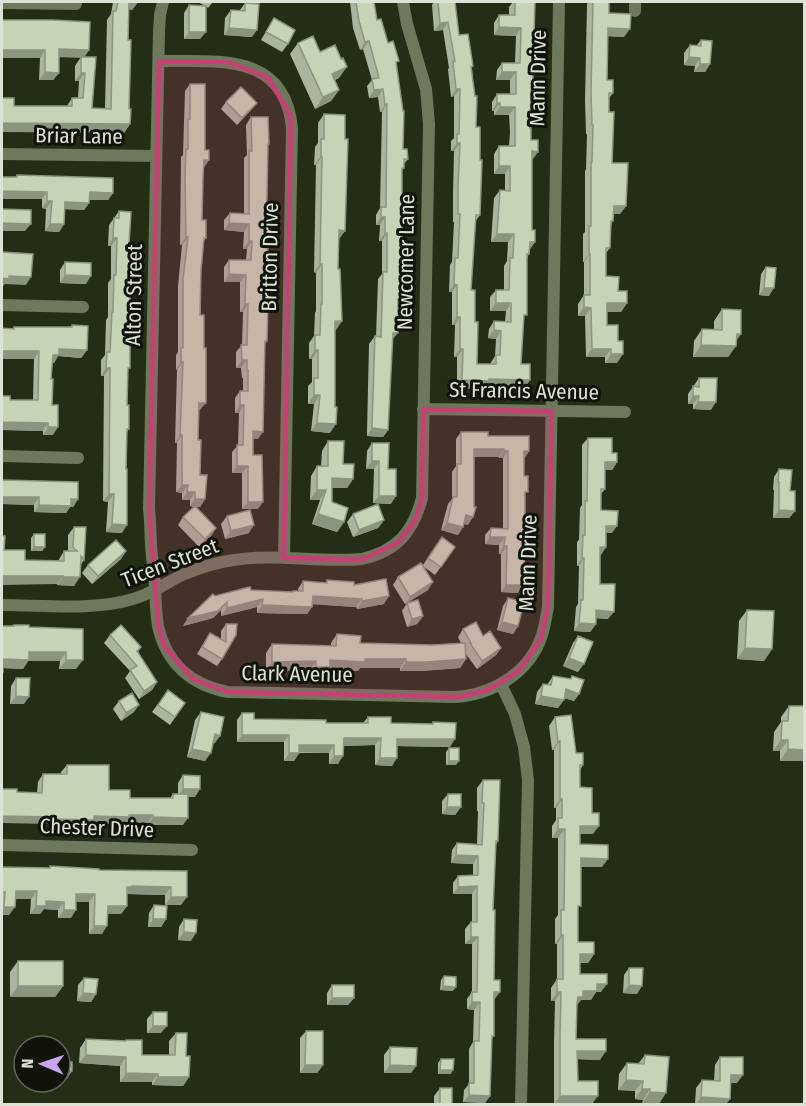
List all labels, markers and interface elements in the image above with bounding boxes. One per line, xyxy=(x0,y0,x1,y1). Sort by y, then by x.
street label: Mann Drive xyxy=(524,29,552,127)
street label: Briar Lane xyxy=(35,122,123,150)
street label: Newcomer Lane xyxy=(392,194,420,330)
street label: Britton Drive xyxy=(256,202,284,312)
street label: Alton Street xyxy=(120,244,148,346)
street label: St Francis Avenue xyxy=(449,377,599,405)
street label: Mann Drive xyxy=(513,514,543,612)
street label: Ticen Street xyxy=(118,533,222,593)
street label: Clark Avenue xyxy=(241,660,353,688)
street label: Chester Drive xyxy=(39,813,155,843)
north arrow xyxy=(12,1034,72,1094)
text: N xyxy=(18,1058,37,1069)

